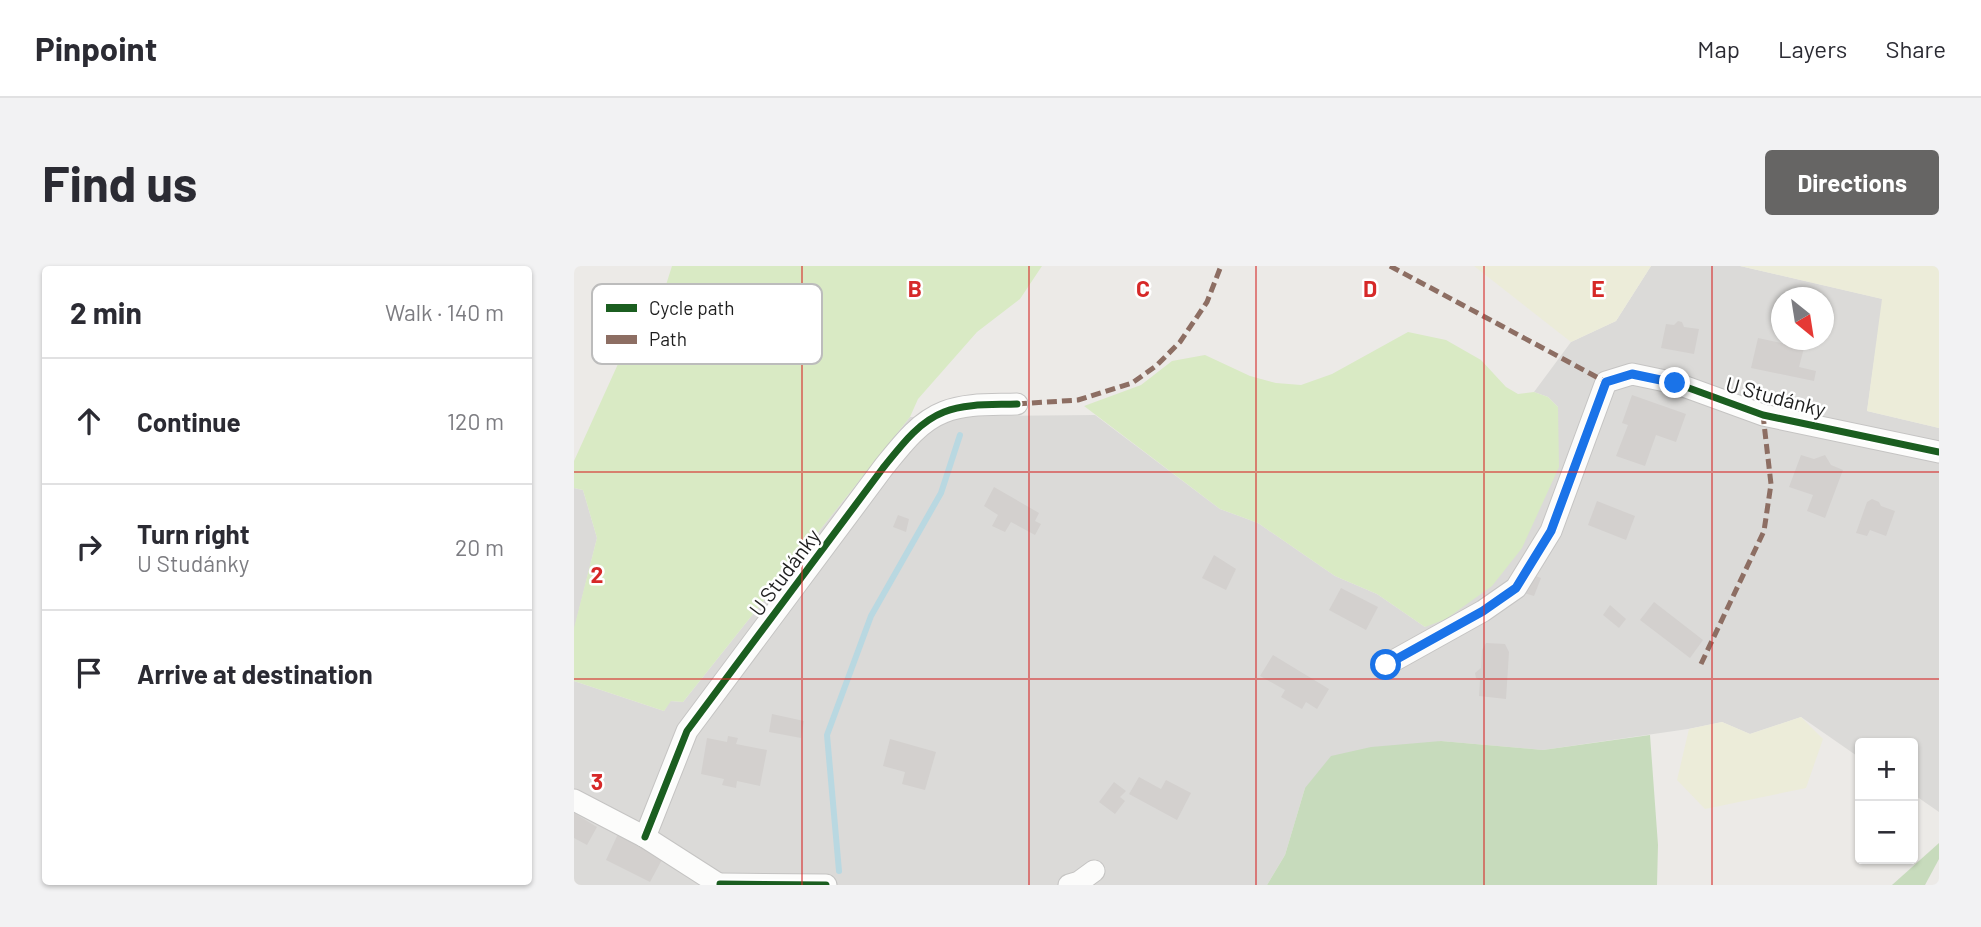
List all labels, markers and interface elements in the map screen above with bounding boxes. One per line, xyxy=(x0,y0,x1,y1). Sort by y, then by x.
text: Pinpoint xyxy=(35,28,157,68)
text: Map xyxy=(1697,34,1740,63)
text: Layers xyxy=(1778,34,1847,63)
text: Share xyxy=(1885,34,1946,63)
button: Directions xyxy=(1765,150,1939,215)
text: Find us xyxy=(42,153,197,212)
text: B xyxy=(908,274,922,302)
text: C xyxy=(1136,274,1150,302)
text: D xyxy=(1363,274,1377,302)
text: E xyxy=(1591,274,1605,302)
legend xyxy=(592,284,822,364)
north arrow xyxy=(1771,287,1834,350)
text: 2 min xyxy=(70,294,142,330)
text: Cycle path xyxy=(649,296,734,319)
text: Walk · 140 m xyxy=(385,298,504,326)
text: Path xyxy=(649,327,687,350)
route end xyxy=(1659,367,1690,398)
street label: U Studánky xyxy=(1723,371,1829,421)
icon: ahead xyxy=(70,402,108,440)
text: Continue xyxy=(137,406,241,437)
text: 120 m xyxy=(447,407,504,435)
text: Turn right xyxy=(137,518,250,549)
street label: U Studánky xyxy=(743,523,825,621)
icon: right xyxy=(70,528,108,566)
text: 20 m xyxy=(455,533,504,561)
text: U Studánky xyxy=(137,549,249,577)
text: 2 xyxy=(591,560,603,588)
route start xyxy=(1370,649,1401,680)
icon: arrive xyxy=(70,654,108,692)
text: Arrive at destination xyxy=(137,658,373,689)
map controls xyxy=(1855,738,1918,864)
button: + xyxy=(1855,738,1918,801)
text: 3 xyxy=(591,767,603,795)
button: − xyxy=(1855,801,1918,864)

